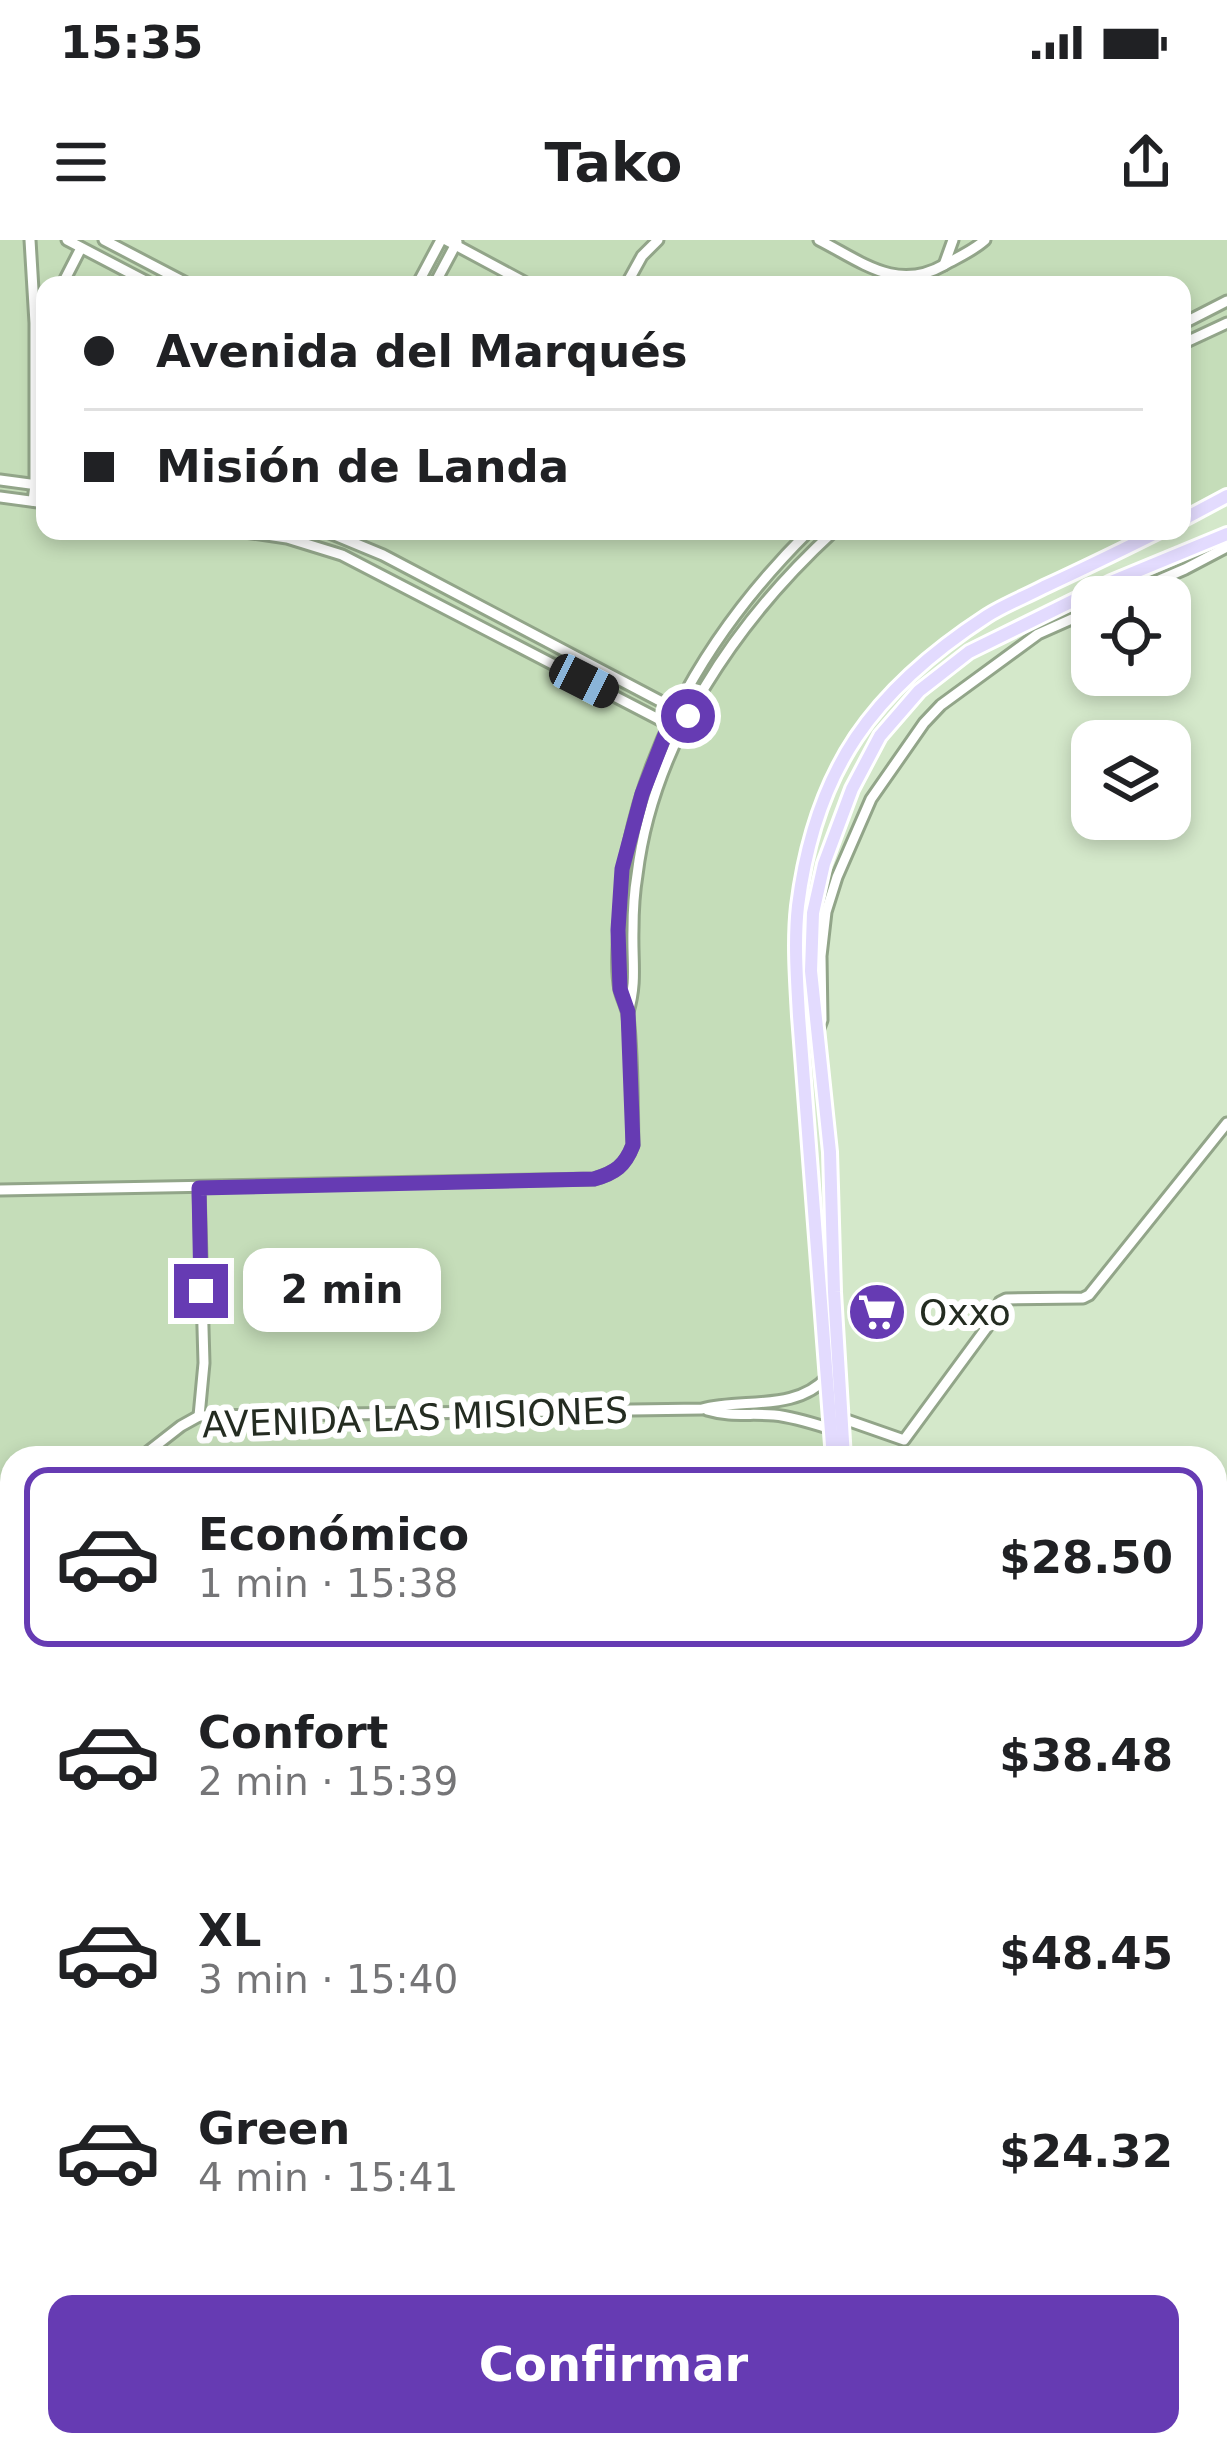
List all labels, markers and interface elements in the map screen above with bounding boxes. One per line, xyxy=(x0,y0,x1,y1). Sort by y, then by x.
text: 15:35 xyxy=(60,16,203,69)
icon: menu xyxy=(48,129,114,195)
icon: share xyxy=(1113,129,1179,195)
text: Tako xyxy=(545,131,682,194)
text: Avenida del Marqués xyxy=(156,325,688,378)
text: Misión de Landa xyxy=(156,440,569,493)
map controls xyxy=(1071,576,1191,840)
button: locate xyxy=(1071,576,1191,696)
car xyxy=(544,649,624,713)
route start xyxy=(661,689,715,743)
button: layers xyxy=(1071,720,1191,840)
callout: 2 min xyxy=(243,1249,441,1333)
route end xyxy=(174,1264,228,1318)
text: 2 min xyxy=(281,1267,403,1312)
supermarket icon: Oxxo xyxy=(846,1281,908,1343)
place label: Oxxo xyxy=(919,1292,1011,1333)
street label: AVENIDA LAS MISIONES xyxy=(201,1390,629,1445)
icon: car xyxy=(54,1503,162,1611)
text: Económico xyxy=(198,1508,469,1561)
text: $28.50 xyxy=(999,1531,1173,1584)
text: 1 min · 15:38 xyxy=(198,1561,458,1606)
icon: car xyxy=(54,1701,162,1809)
text: Confort xyxy=(198,1706,388,1759)
text: $38.48 xyxy=(999,1729,1173,1782)
text: 2 min · 15:39 xyxy=(198,1759,458,1804)
icon: car xyxy=(54,1899,162,2007)
text: XL xyxy=(198,1904,261,1957)
text: $48.45 xyxy=(999,1927,1173,1980)
text: 3 min · 15:40 xyxy=(198,1957,458,2002)
icon: car xyxy=(54,2097,162,2205)
text: Green xyxy=(198,2102,350,2155)
text: $24.32 xyxy=(999,2125,1173,2178)
text: 4 min · 15:41 xyxy=(198,2155,458,2200)
button: Confirmar xyxy=(48,2295,1179,2433)

